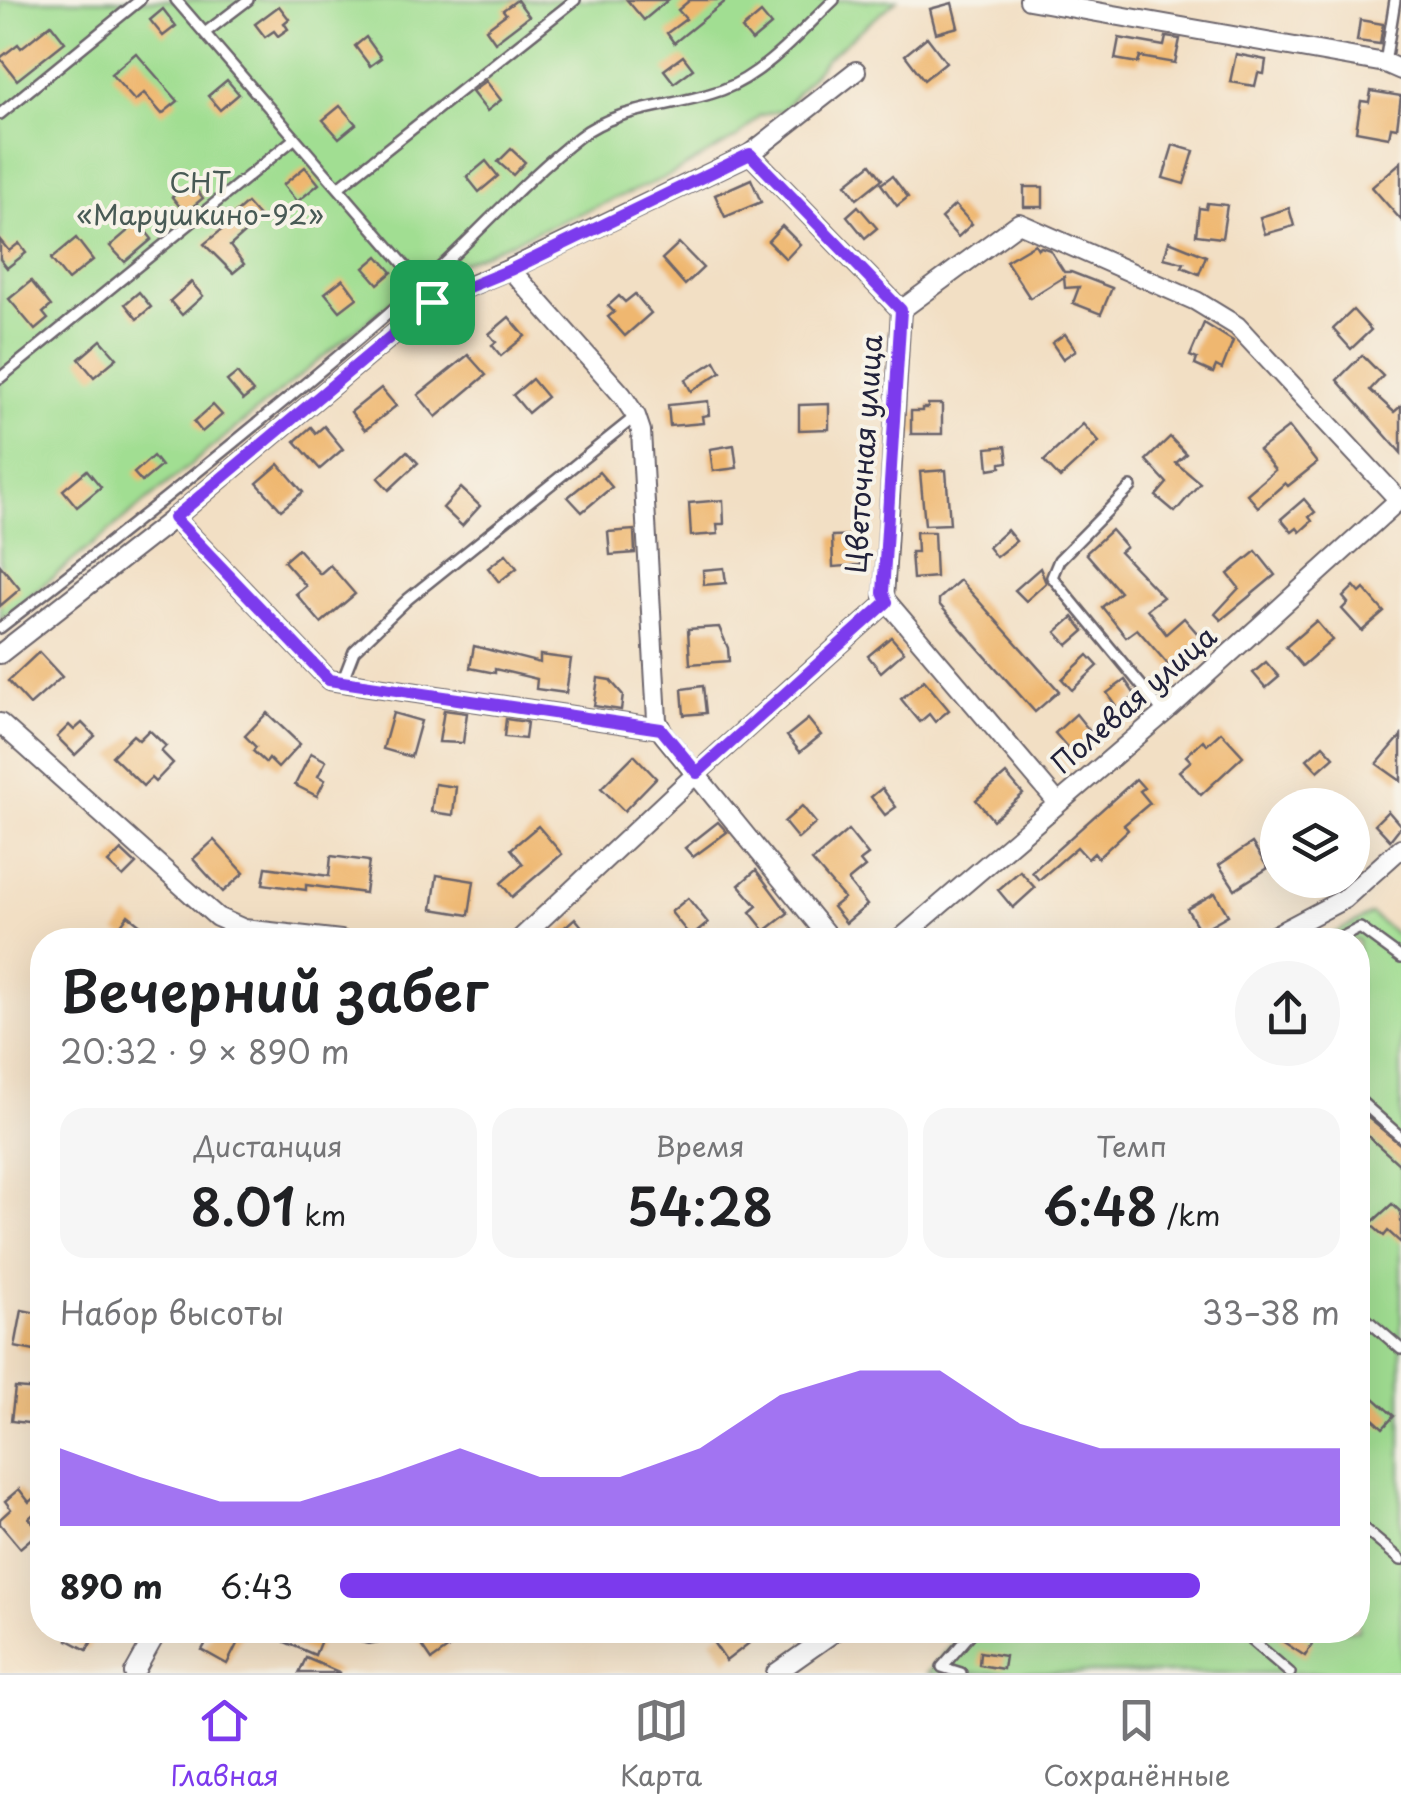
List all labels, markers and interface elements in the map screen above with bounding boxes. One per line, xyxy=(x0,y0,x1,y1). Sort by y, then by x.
park label: СНТ «Марушкино-92» xyxy=(76,160,324,235)
pin xyxy=(390,260,475,345)
icon: arrive xyxy=(405,275,460,330)
street label: Цветочная улица xyxy=(833,333,892,575)
street label: Полевая улица xyxy=(1041,614,1226,783)
map controls xyxy=(1260,788,1370,898)
button: layers xyxy=(1260,788,1370,898)
text: Вечерний забег xyxy=(60,948,488,1031)
button: share xyxy=(1235,961,1340,1066)
text: 20:32 · 9 × 890 m xyxy=(60,1027,350,1075)
text: Дистанция xyxy=(194,1124,343,1167)
text: Время xyxy=(655,1124,745,1167)
text: Темп xyxy=(1096,1124,1167,1167)
text: 8.01 xyxy=(190,1167,295,1243)
text: 54:28 xyxy=(627,1167,773,1243)
text: 6:48 xyxy=(1043,1167,1158,1243)
text: km xyxy=(295,1193,346,1236)
text: /km xyxy=(1158,1193,1220,1236)
text: Набор высоты xyxy=(60,1288,284,1336)
text: 33–38 m xyxy=(1202,1288,1340,1336)
text: 890 m xyxy=(60,1562,163,1610)
text: 6:43 xyxy=(220,1562,293,1610)
tab: Главная xyxy=(171,1693,279,1796)
tab: Карта xyxy=(620,1693,702,1796)
tab: Сохранённые xyxy=(1043,1693,1230,1796)

